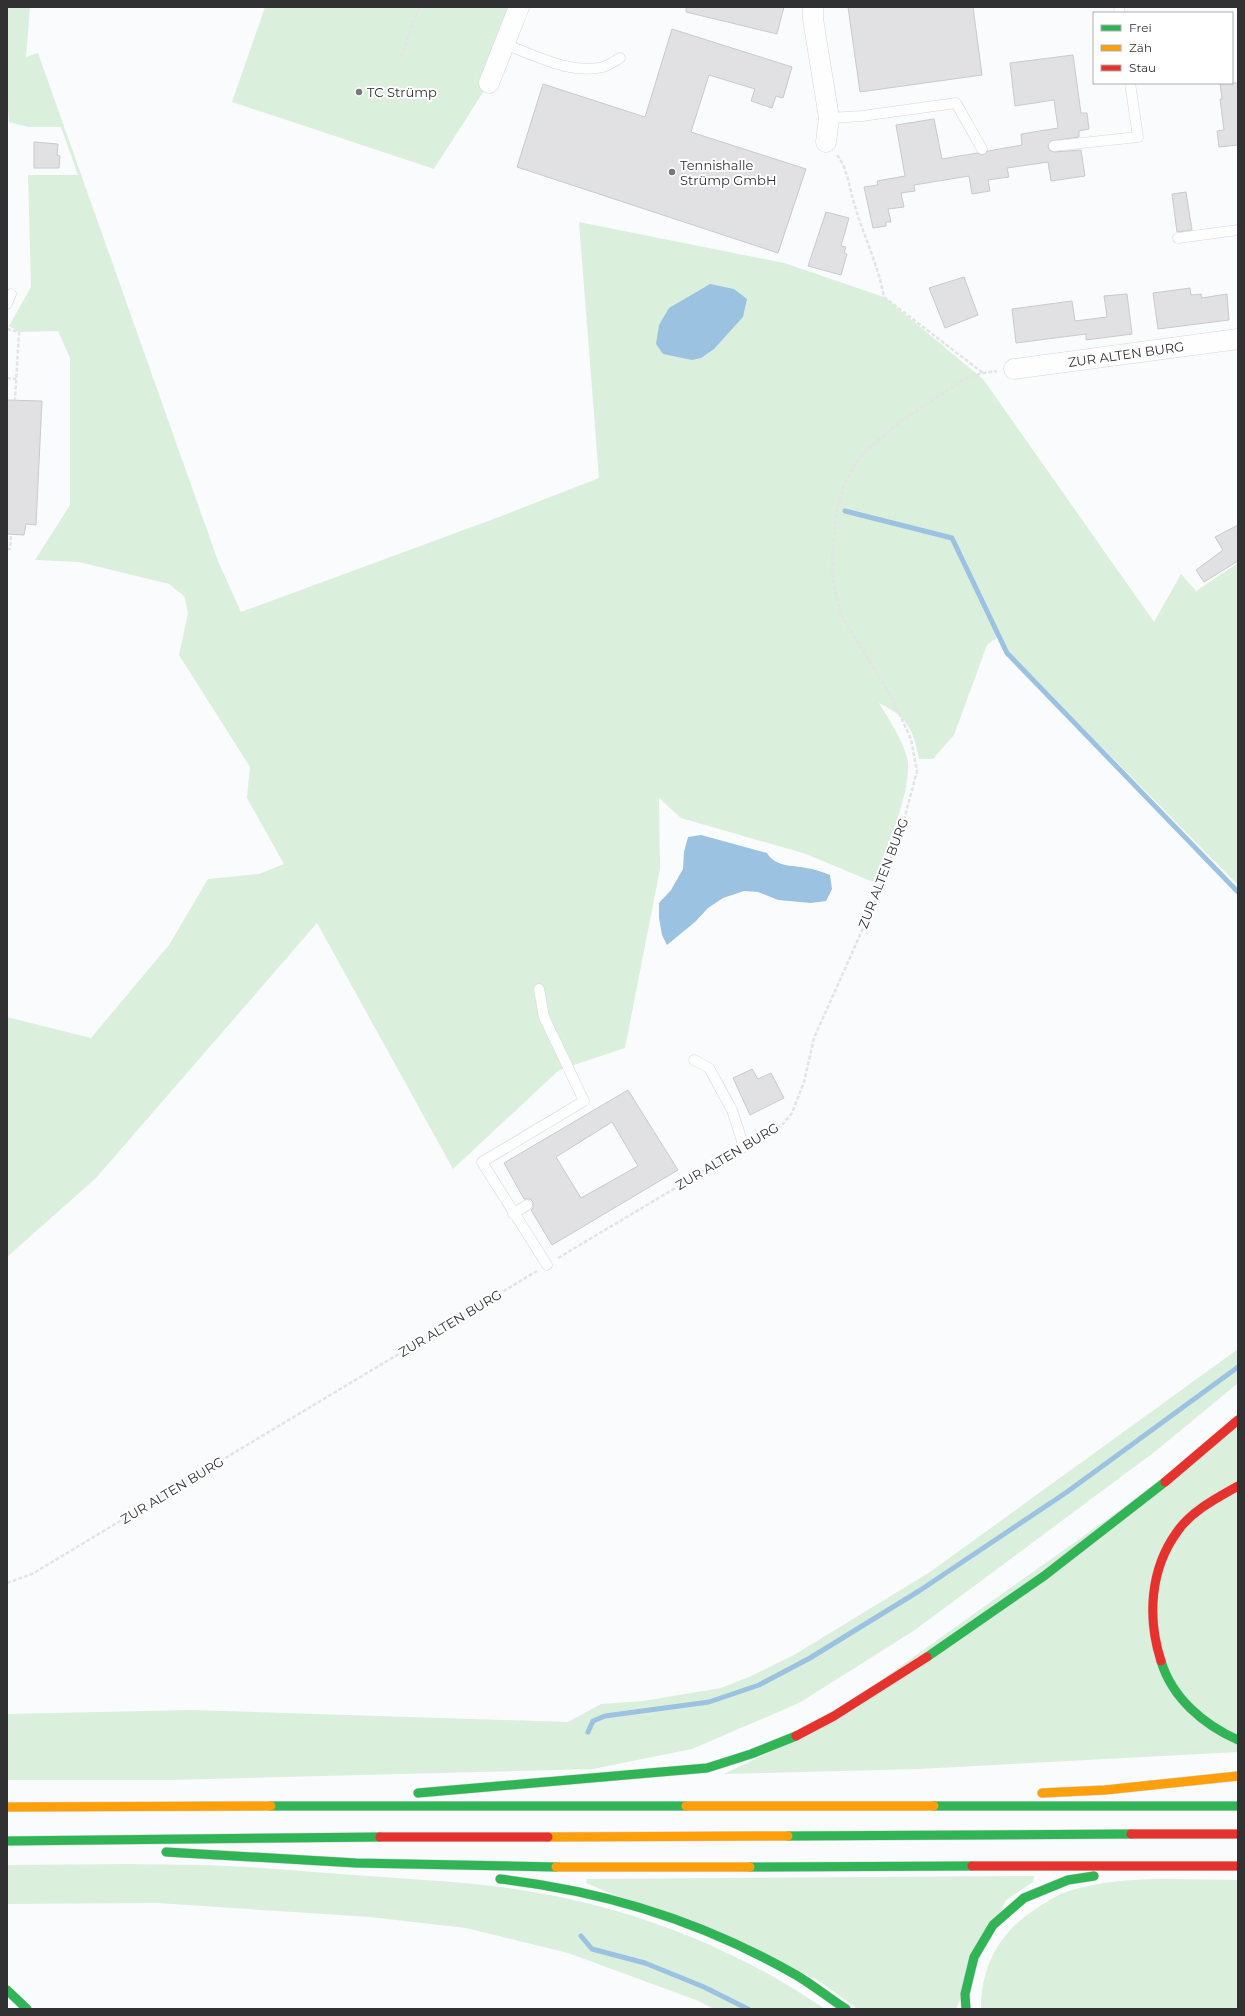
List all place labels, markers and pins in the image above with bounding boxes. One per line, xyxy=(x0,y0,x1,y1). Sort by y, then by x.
place label: TC Strümp xyxy=(367,84,437,100)
marker: TC Strümp xyxy=(354,87,364,97)
place label: Tennishalle Strümp GmbH xyxy=(680,157,776,188)
marker: Tennishalle Strümp GmbH xyxy=(667,167,677,177)

